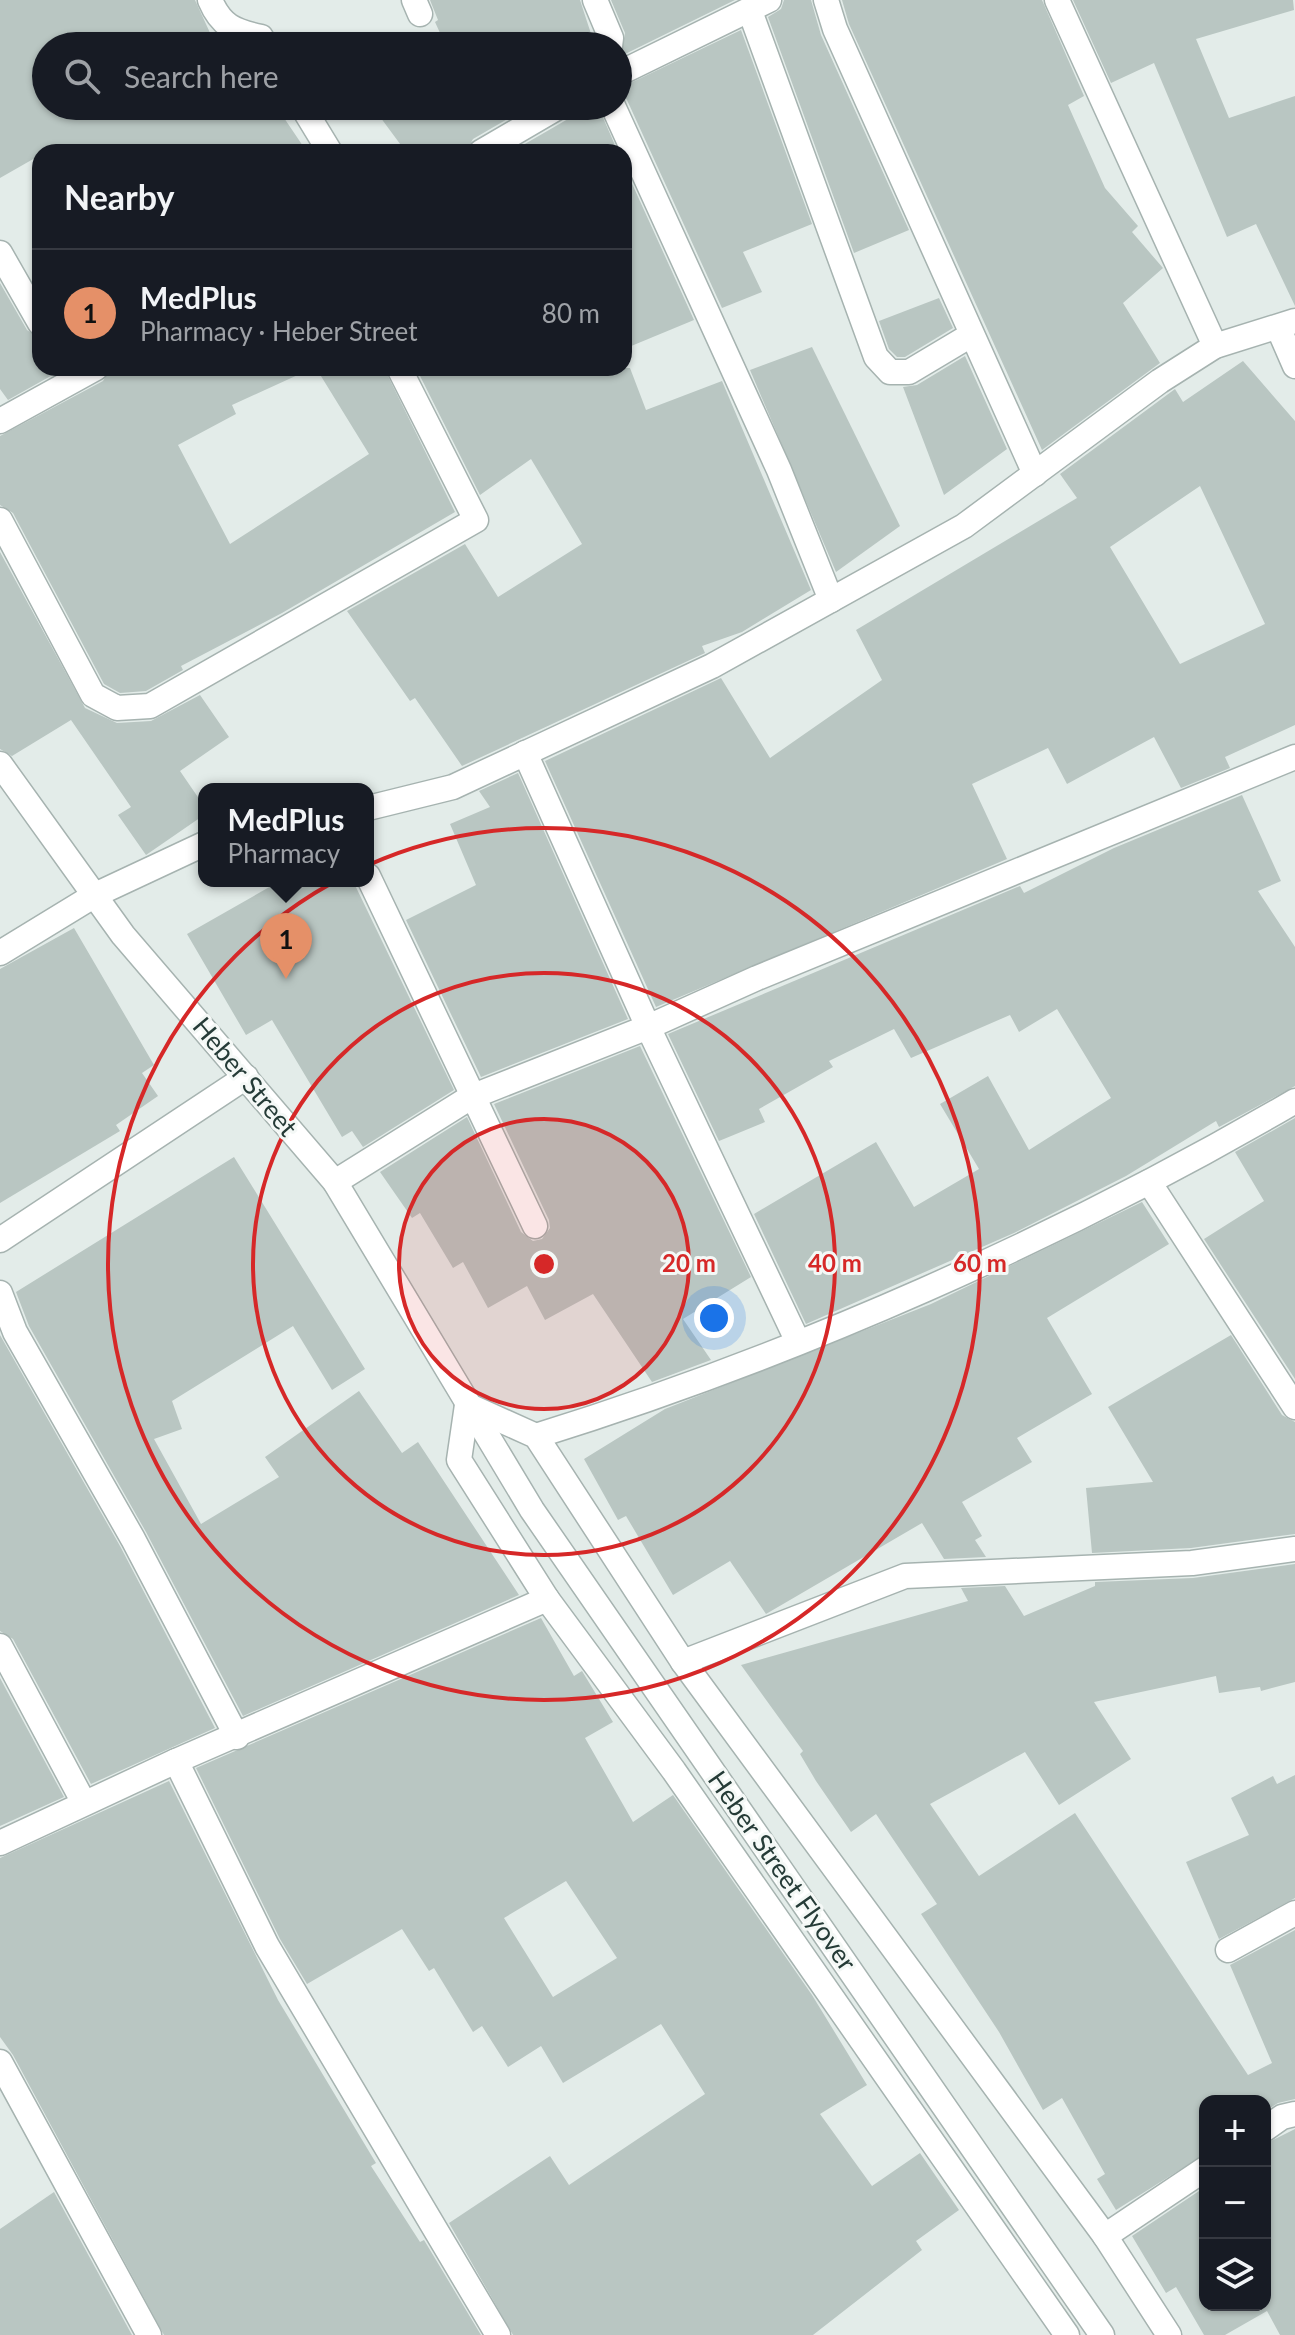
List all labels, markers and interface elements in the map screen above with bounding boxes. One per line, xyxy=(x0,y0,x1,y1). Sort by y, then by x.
search box xyxy=(32,32,632,120)
icon: search xyxy=(60,54,104,98)
text: Search here xyxy=(124,58,279,94)
text: Nearby xyxy=(64,176,175,217)
text: MedPlus xyxy=(140,279,257,315)
text: 1 xyxy=(82,297,98,329)
text: 80 m xyxy=(542,297,600,329)
text: Pharmacy · Heber Street xyxy=(140,315,418,347)
popup xyxy=(198,783,374,887)
text: MedPlus xyxy=(228,801,344,837)
text: Pharmacy xyxy=(228,837,340,869)
pin: 1 xyxy=(260,913,312,979)
street label: Heber Street xyxy=(187,1010,305,1143)
text: 20 m xyxy=(662,1248,716,1277)
text: 40 m xyxy=(808,1248,862,1277)
text: 60 m xyxy=(953,1248,1007,1277)
centre of rings xyxy=(530,1250,558,1278)
your location xyxy=(694,1298,734,1338)
street label: Heber Street Flyover xyxy=(702,1764,864,1977)
map controls xyxy=(1199,2095,1271,2311)
button: + xyxy=(1199,2095,1271,2167)
button: − xyxy=(1199,2167,1271,2239)
button: layers xyxy=(1199,2239,1271,2311)

